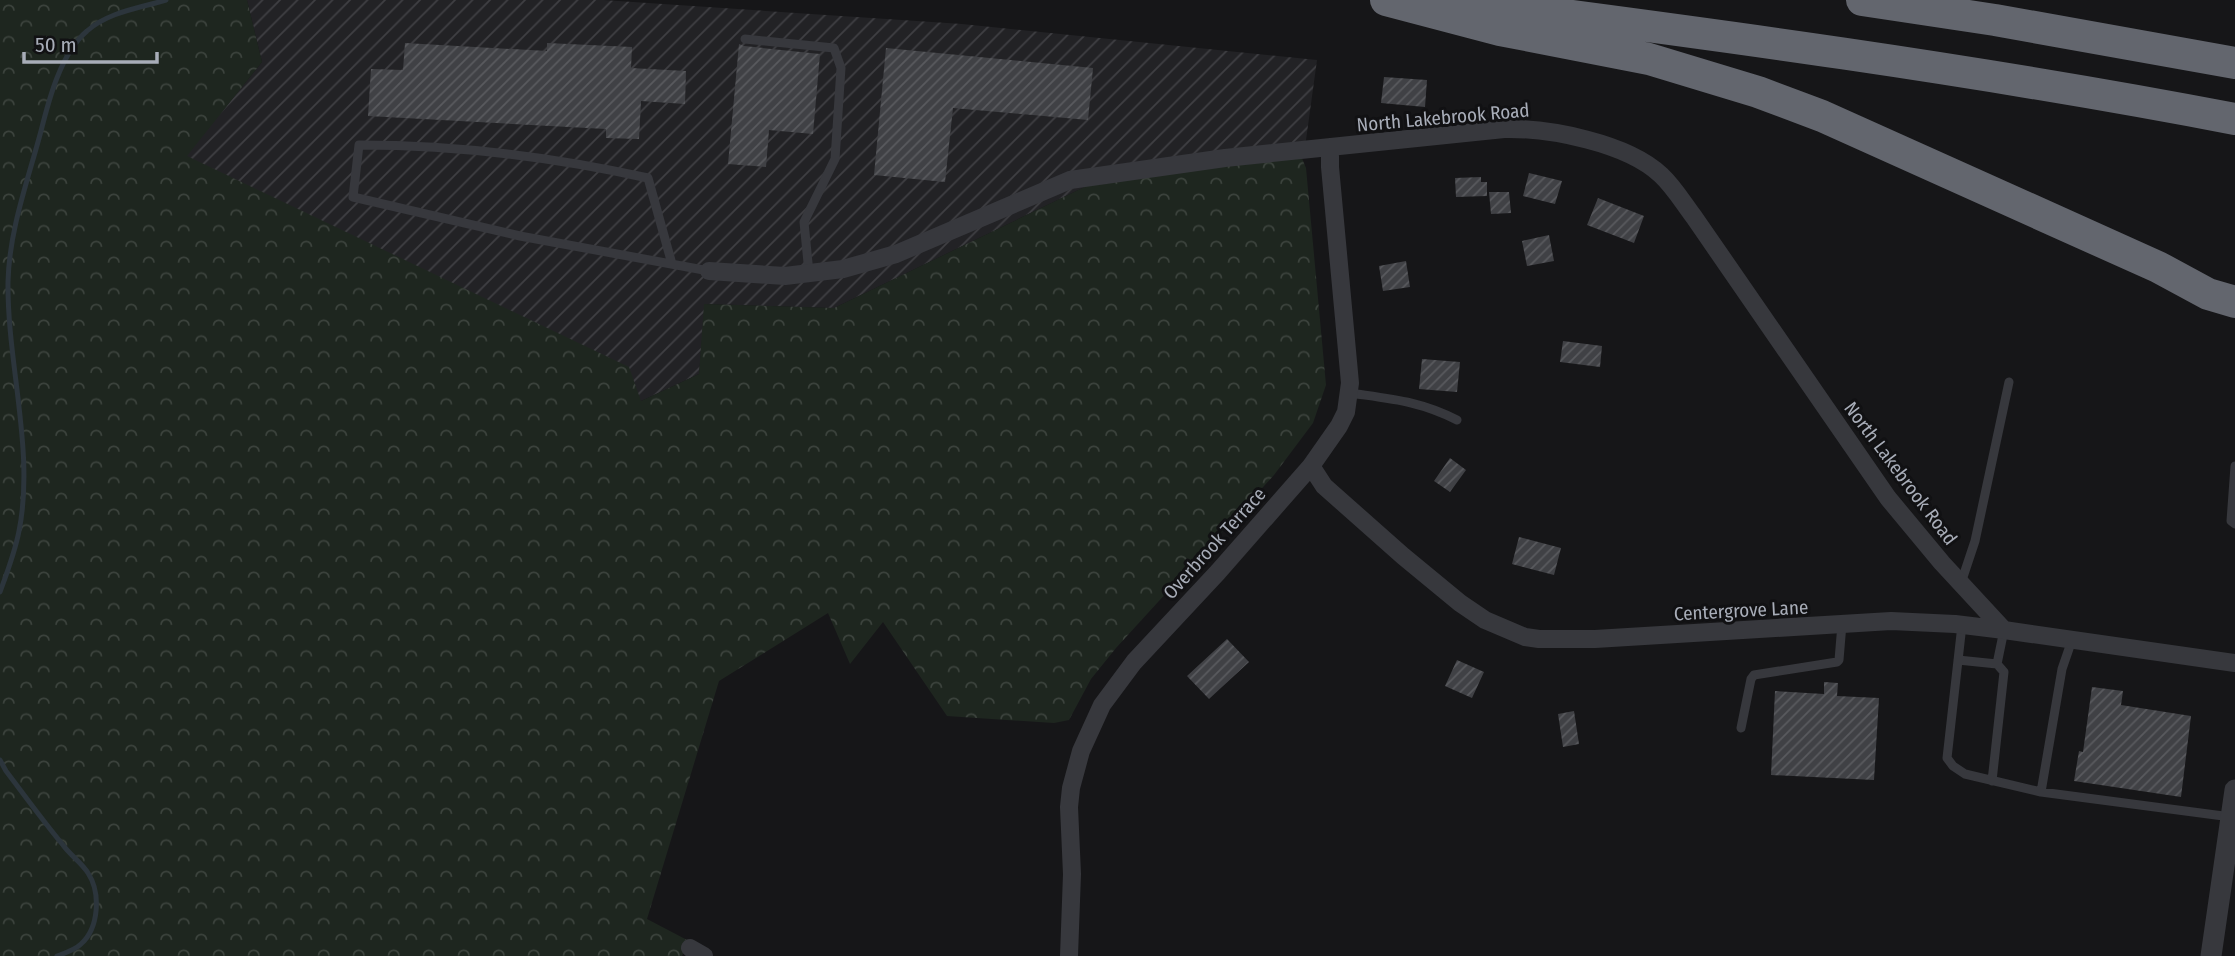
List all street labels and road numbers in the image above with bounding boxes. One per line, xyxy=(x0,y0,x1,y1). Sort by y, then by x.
street label: North Lakebrook Road xyxy=(1356,98,1530,137)
street label: North Lakebrook Road xyxy=(1839,397,1962,549)
street label: Overbrook Terrace xyxy=(1158,483,1270,604)
street label: Centergrove Lane xyxy=(1673,595,1809,626)

